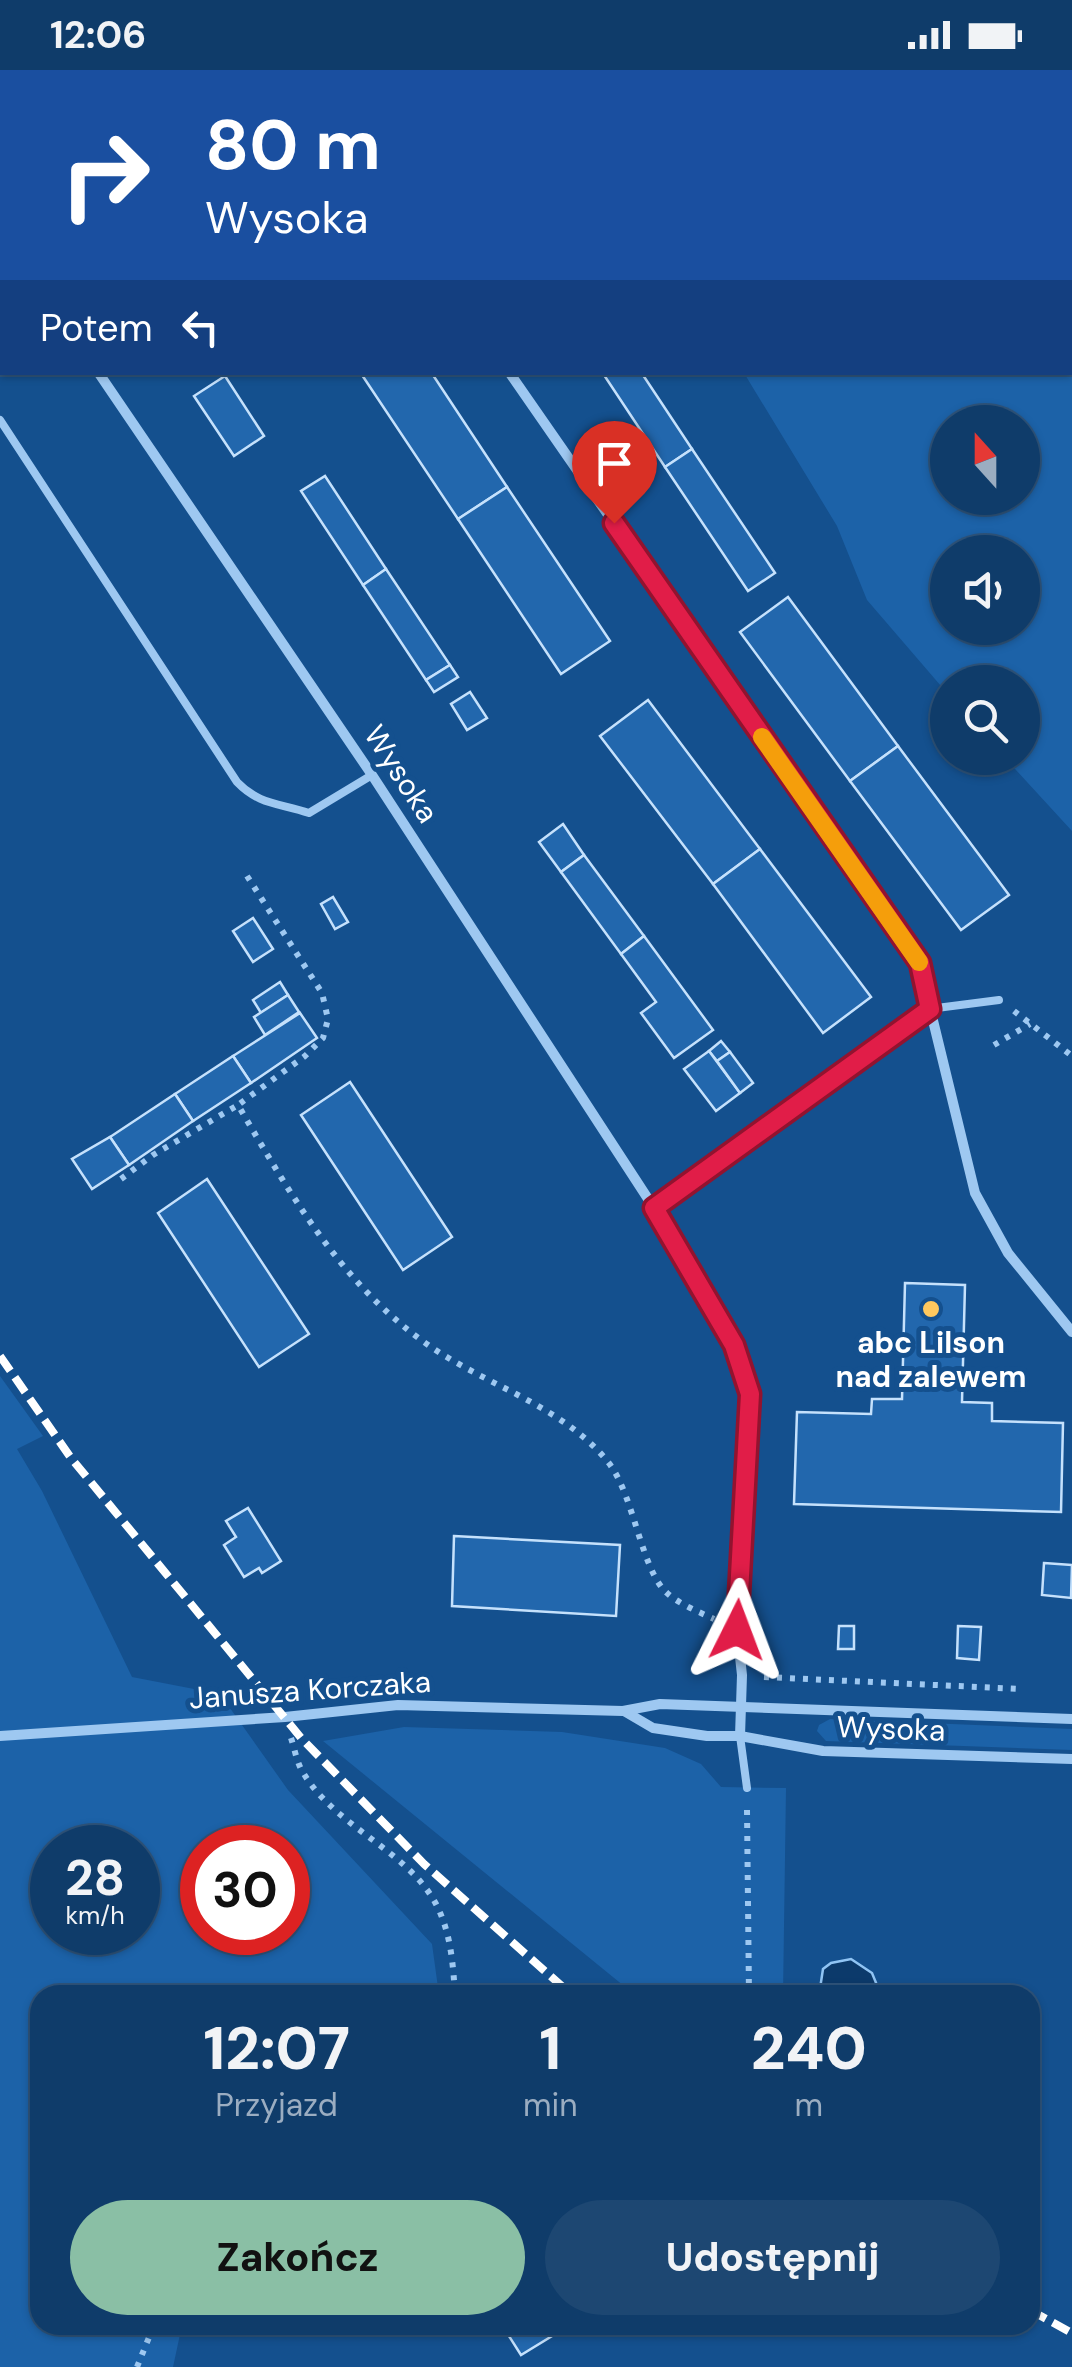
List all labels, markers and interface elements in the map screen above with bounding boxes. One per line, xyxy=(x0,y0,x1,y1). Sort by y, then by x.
text: 12:06 xyxy=(50,10,146,60)
text: 80 m xyxy=(205,100,381,191)
icon: right xyxy=(40,110,170,240)
text: Wysoka xyxy=(205,188,369,247)
icon: left xyxy=(173,300,228,355)
text: Potem xyxy=(40,303,153,353)
north arrow xyxy=(930,405,1040,515)
map controls xyxy=(930,405,1040,775)
pin xyxy=(572,421,657,524)
icon: arrive xyxy=(587,436,642,491)
button: sound xyxy=(930,535,1040,645)
button: search xyxy=(930,665,1040,775)
street label: Wysoka xyxy=(355,717,447,830)
marker: abc Lilson nad zalewem xyxy=(920,1298,942,1320)
place label: abc Lilson nad zalewem xyxy=(836,1323,1026,1396)
position arrow xyxy=(685,1578,789,1682)
street label: Janusza Korczaka xyxy=(188,1662,432,1717)
street label: Wysoka xyxy=(836,1707,946,1750)
speed limit sign: 30 xyxy=(180,1825,310,1955)
text: 28 xyxy=(65,1845,125,1911)
text: km/h xyxy=(65,1899,125,1932)
text: 12:07 xyxy=(203,2009,350,2088)
text: 1 xyxy=(539,2009,561,2088)
text: 240 xyxy=(751,2009,867,2088)
text: Przyjazd xyxy=(215,2084,338,2126)
text: min xyxy=(523,2084,578,2126)
text: m xyxy=(795,2084,823,2126)
button: Zakończ xyxy=(70,2200,525,2315)
button: Udostępnij xyxy=(545,2200,1000,2315)

